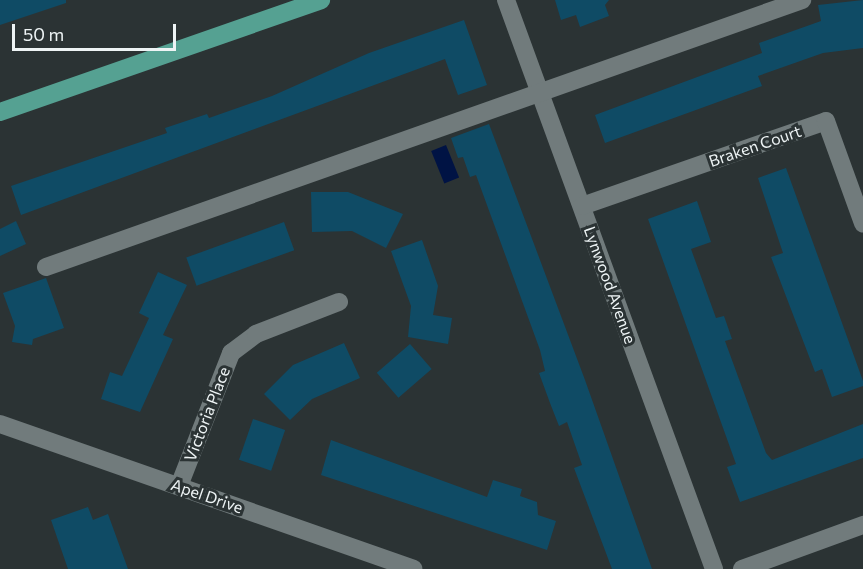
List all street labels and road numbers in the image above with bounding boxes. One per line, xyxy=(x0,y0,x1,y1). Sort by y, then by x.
street label: Braken Court xyxy=(706,121,804,171)
street label: Lynwood Avenue xyxy=(580,224,640,346)
street label: Victoria Place xyxy=(180,364,234,464)
street label: Apel Drive xyxy=(169,475,245,517)

